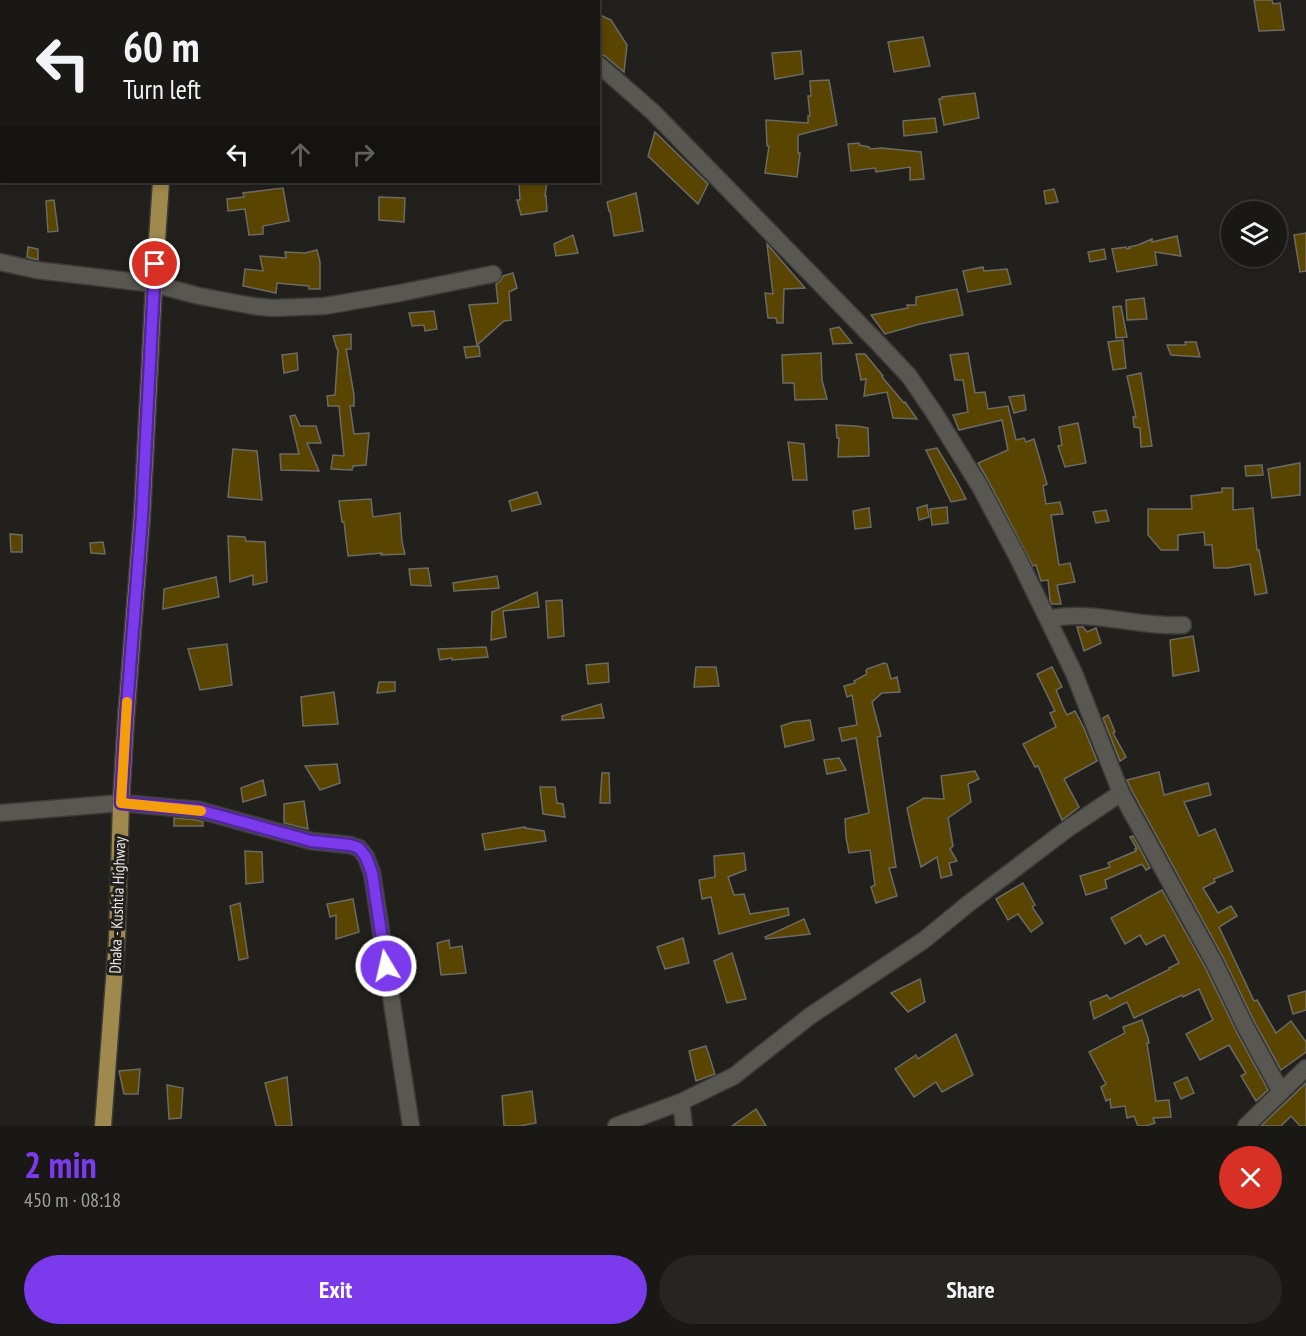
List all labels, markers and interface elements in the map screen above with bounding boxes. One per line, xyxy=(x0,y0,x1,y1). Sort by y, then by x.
text: 60 m xyxy=(123,19,200,74)
icon: left xyxy=(24,24,102,102)
text: Turn left xyxy=(123,72,201,106)
icon: left xyxy=(221,138,254,171)
icon: ahead xyxy=(284,138,317,171)
icon: right xyxy=(347,138,380,171)
map controls xyxy=(1221,201,1287,267)
button: layers xyxy=(1221,201,1287,267)
pin xyxy=(129,238,180,289)
icon: arrive xyxy=(138,247,171,280)
street label: Dhaka - Kushtia Highway xyxy=(105,836,129,974)
position arrow xyxy=(354,934,418,998)
text: 2 min xyxy=(24,1141,97,1188)
button: close xyxy=(1219,1146,1282,1209)
text: 450 m · 08:18 xyxy=(24,1187,121,1213)
button: Exit xyxy=(24,1255,647,1324)
button: Share xyxy=(659,1255,1282,1324)

